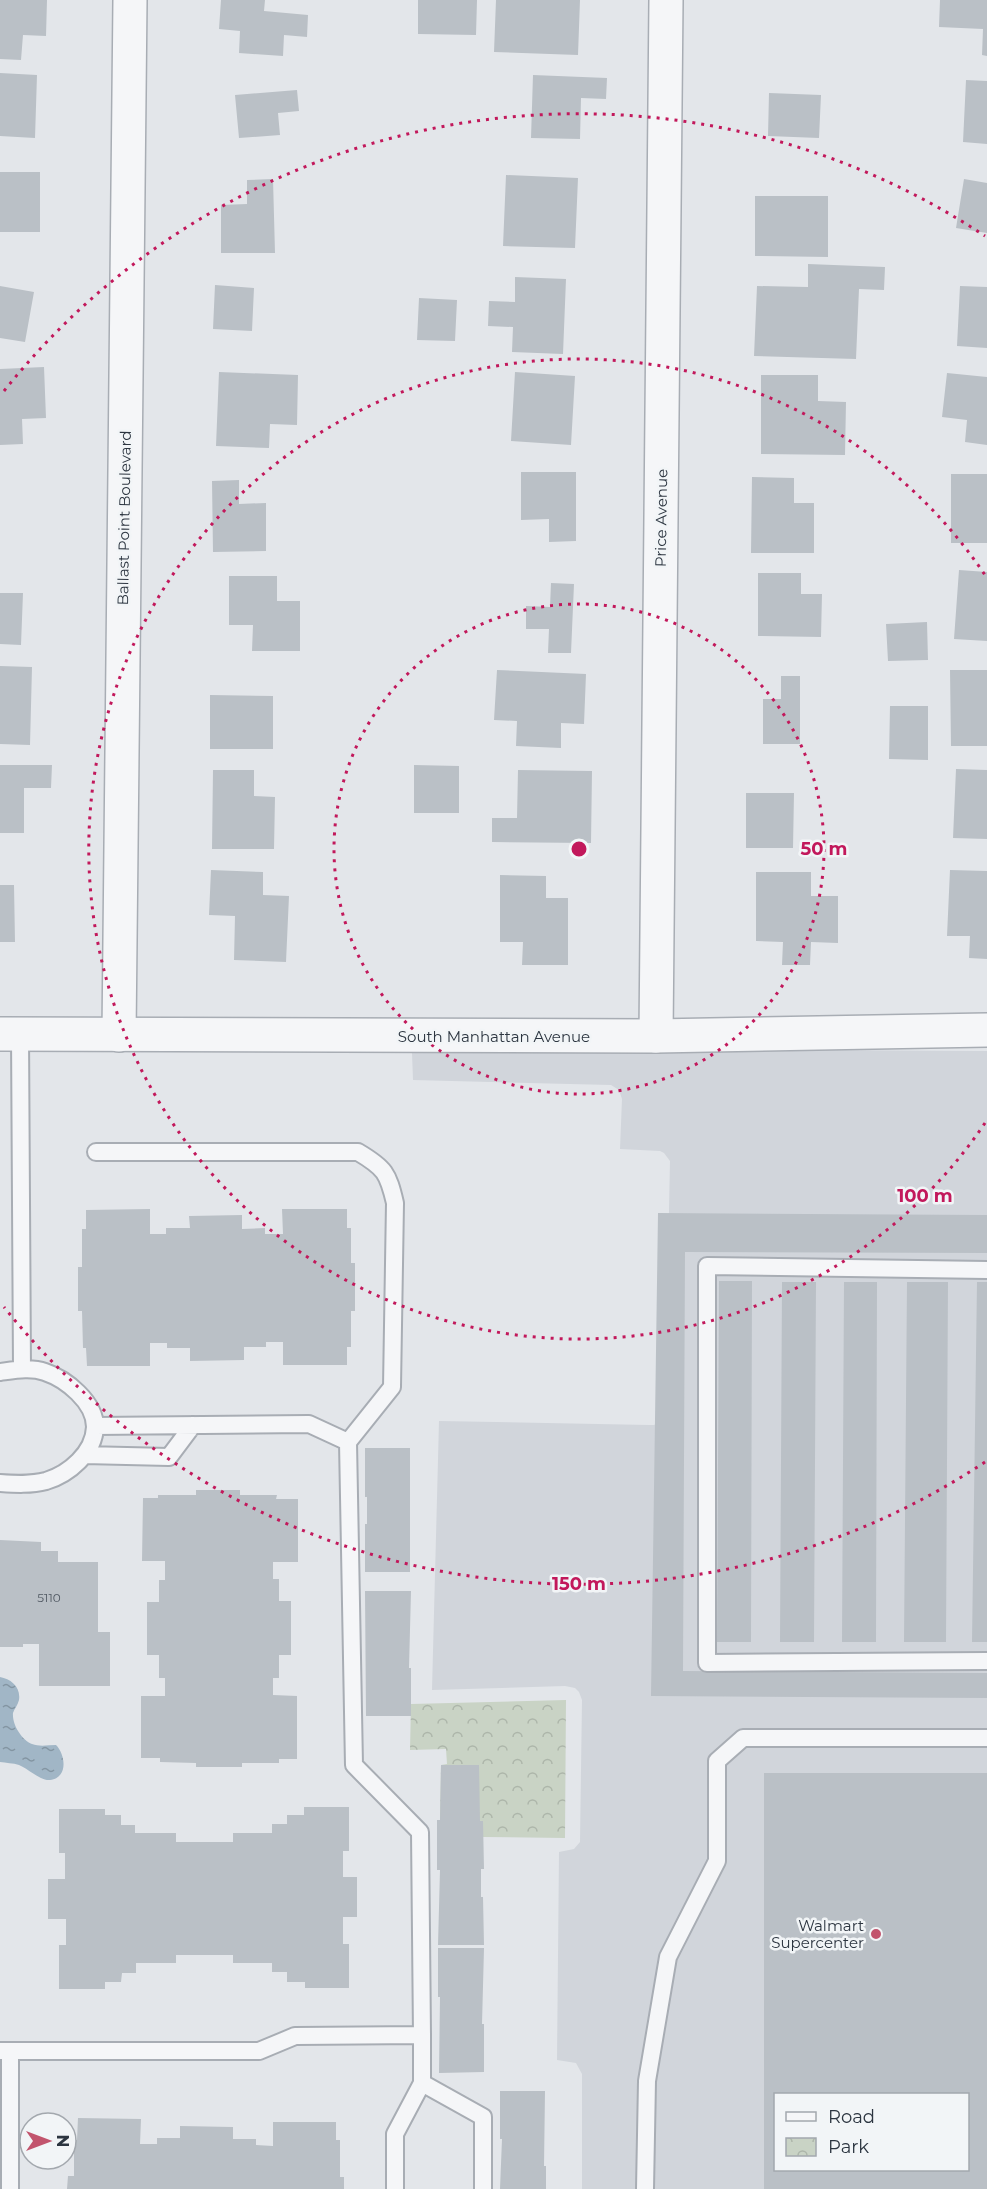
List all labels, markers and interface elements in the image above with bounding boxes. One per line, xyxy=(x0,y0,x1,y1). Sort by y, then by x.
street label: Ballast Point Boulevard xyxy=(113,430,135,606)
street label: Price Avenue xyxy=(651,469,671,567)
text: 50 m xyxy=(801,838,847,860)
centre of rings xyxy=(569,839,589,859)
street label: South Manhattan Avenue xyxy=(398,1027,590,1046)
text: 100 m xyxy=(897,1185,953,1207)
text: 150 m xyxy=(552,1573,606,1595)
house number: 5110 xyxy=(37,1590,61,1605)
place label: Walmart Supercenter xyxy=(771,1916,864,1952)
marker: Walmart Supercenter xyxy=(869,1927,883,1941)
legend xyxy=(774,2093,969,2171)
text: Road xyxy=(828,2106,875,2128)
north arrow xyxy=(18,2111,78,2171)
text: N xyxy=(53,2135,72,2147)
text: Park xyxy=(828,2136,869,2158)

